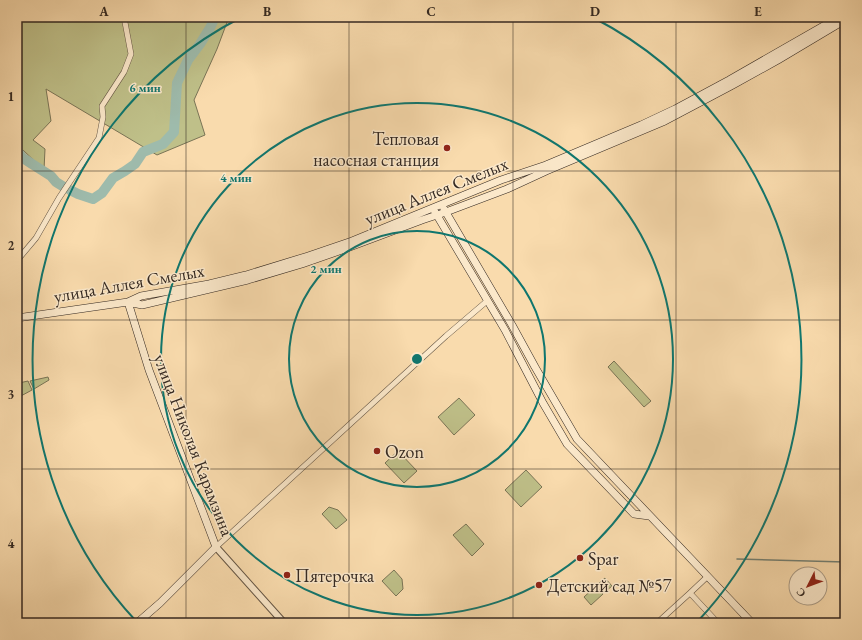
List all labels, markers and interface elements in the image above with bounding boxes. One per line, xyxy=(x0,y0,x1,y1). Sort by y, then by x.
text: A xyxy=(98,3,109,20)
text: B xyxy=(263,3,271,20)
text: C xyxy=(426,3,436,20)
text: D xyxy=(590,3,600,20)
text: E xyxy=(754,3,762,20)
text: 6 мин xyxy=(129,80,161,96)
text: 1 xyxy=(8,88,15,105)
place label: Тепловая насосная станция xyxy=(313,127,439,171)
marker: Тепловая насосная станция xyxy=(442,143,452,153)
street label: улица Аллея Смелых xyxy=(361,152,511,230)
text: 4 мин xyxy=(220,170,252,186)
text: 2 xyxy=(8,237,15,254)
street label: улица Аллея Смелых xyxy=(52,258,206,308)
text: 2 мин xyxy=(310,261,342,277)
street label: улица Николая Карамзина xyxy=(149,351,240,540)
centre of rings xyxy=(410,352,424,366)
text: 3 xyxy=(8,386,15,403)
place label: Ozon xyxy=(385,440,424,463)
marker: Ozon xyxy=(372,446,382,456)
text: 4 xyxy=(8,535,15,552)
place label: Spar xyxy=(588,547,619,570)
marker: Spar xyxy=(575,553,585,563)
place label: Пятерочка xyxy=(295,564,375,587)
north arrow xyxy=(788,566,828,606)
marker: Пятерочка xyxy=(282,570,292,580)
place label: Детский сад №57 xyxy=(547,574,672,597)
marker: Детский сад №57 xyxy=(534,580,544,590)
text: С xyxy=(793,585,808,600)

